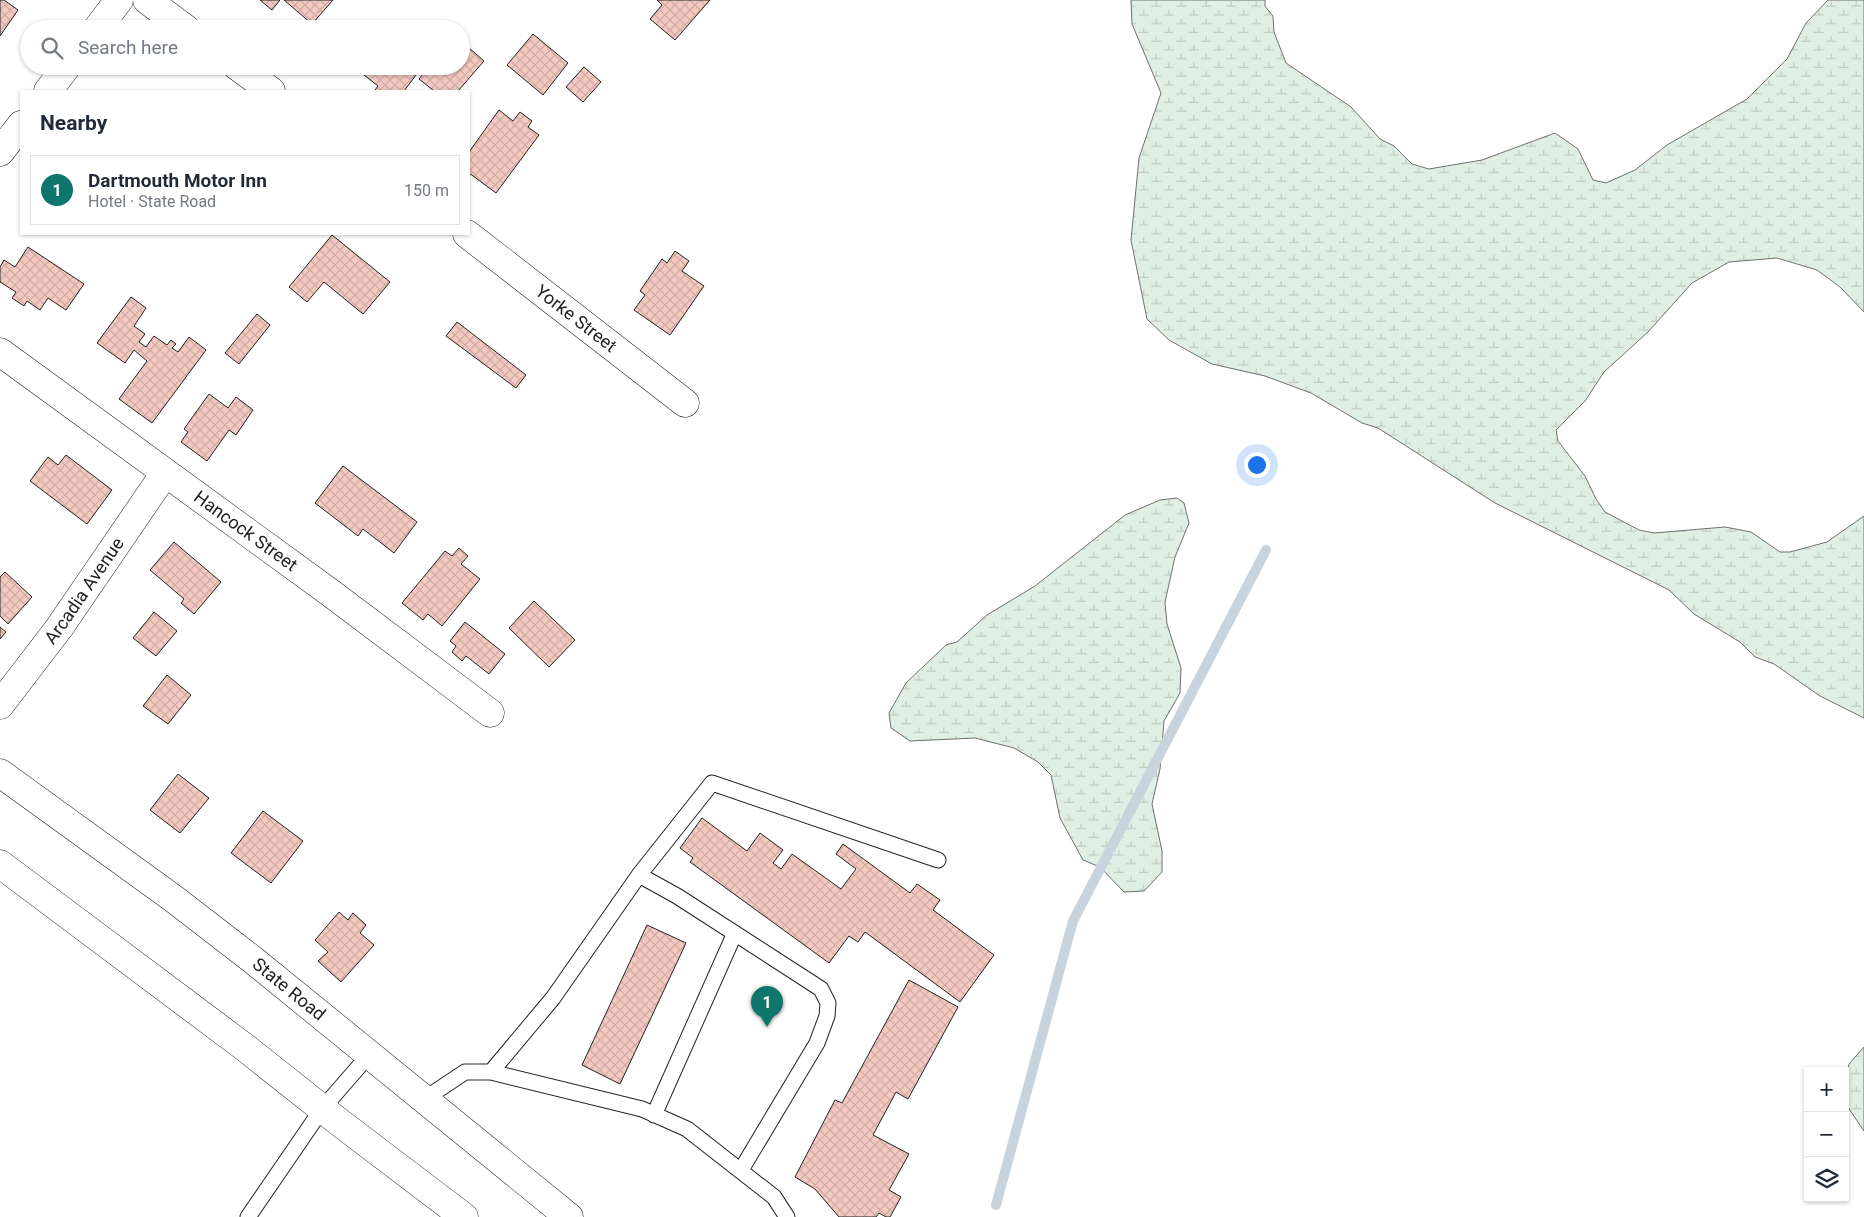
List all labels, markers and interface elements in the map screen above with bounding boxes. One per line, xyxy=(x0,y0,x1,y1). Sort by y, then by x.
search box xyxy=(20,20,470,75)
icon: search xyxy=(38,34,66,62)
text: Search here xyxy=(78,36,178,59)
text: Nearby xyxy=(40,111,107,135)
text: Dartmouth Motor Inn xyxy=(88,169,267,192)
text: 1 xyxy=(52,181,62,200)
text: 150 m xyxy=(404,181,449,200)
text: Hotel · State Road xyxy=(88,192,216,211)
street label: Yorke Street xyxy=(532,280,621,356)
your location xyxy=(1244,452,1270,478)
street label: Hancock Street xyxy=(190,486,302,575)
street label: Arcadia Avenue xyxy=(40,533,128,648)
street label: State Road xyxy=(249,953,330,1025)
pin: 1 xyxy=(751,986,783,1027)
map controls xyxy=(1804,1067,1849,1202)
button: + xyxy=(1804,1067,1849,1112)
button: − xyxy=(1804,1112,1849,1157)
button: layers xyxy=(1804,1157,1849,1202)

